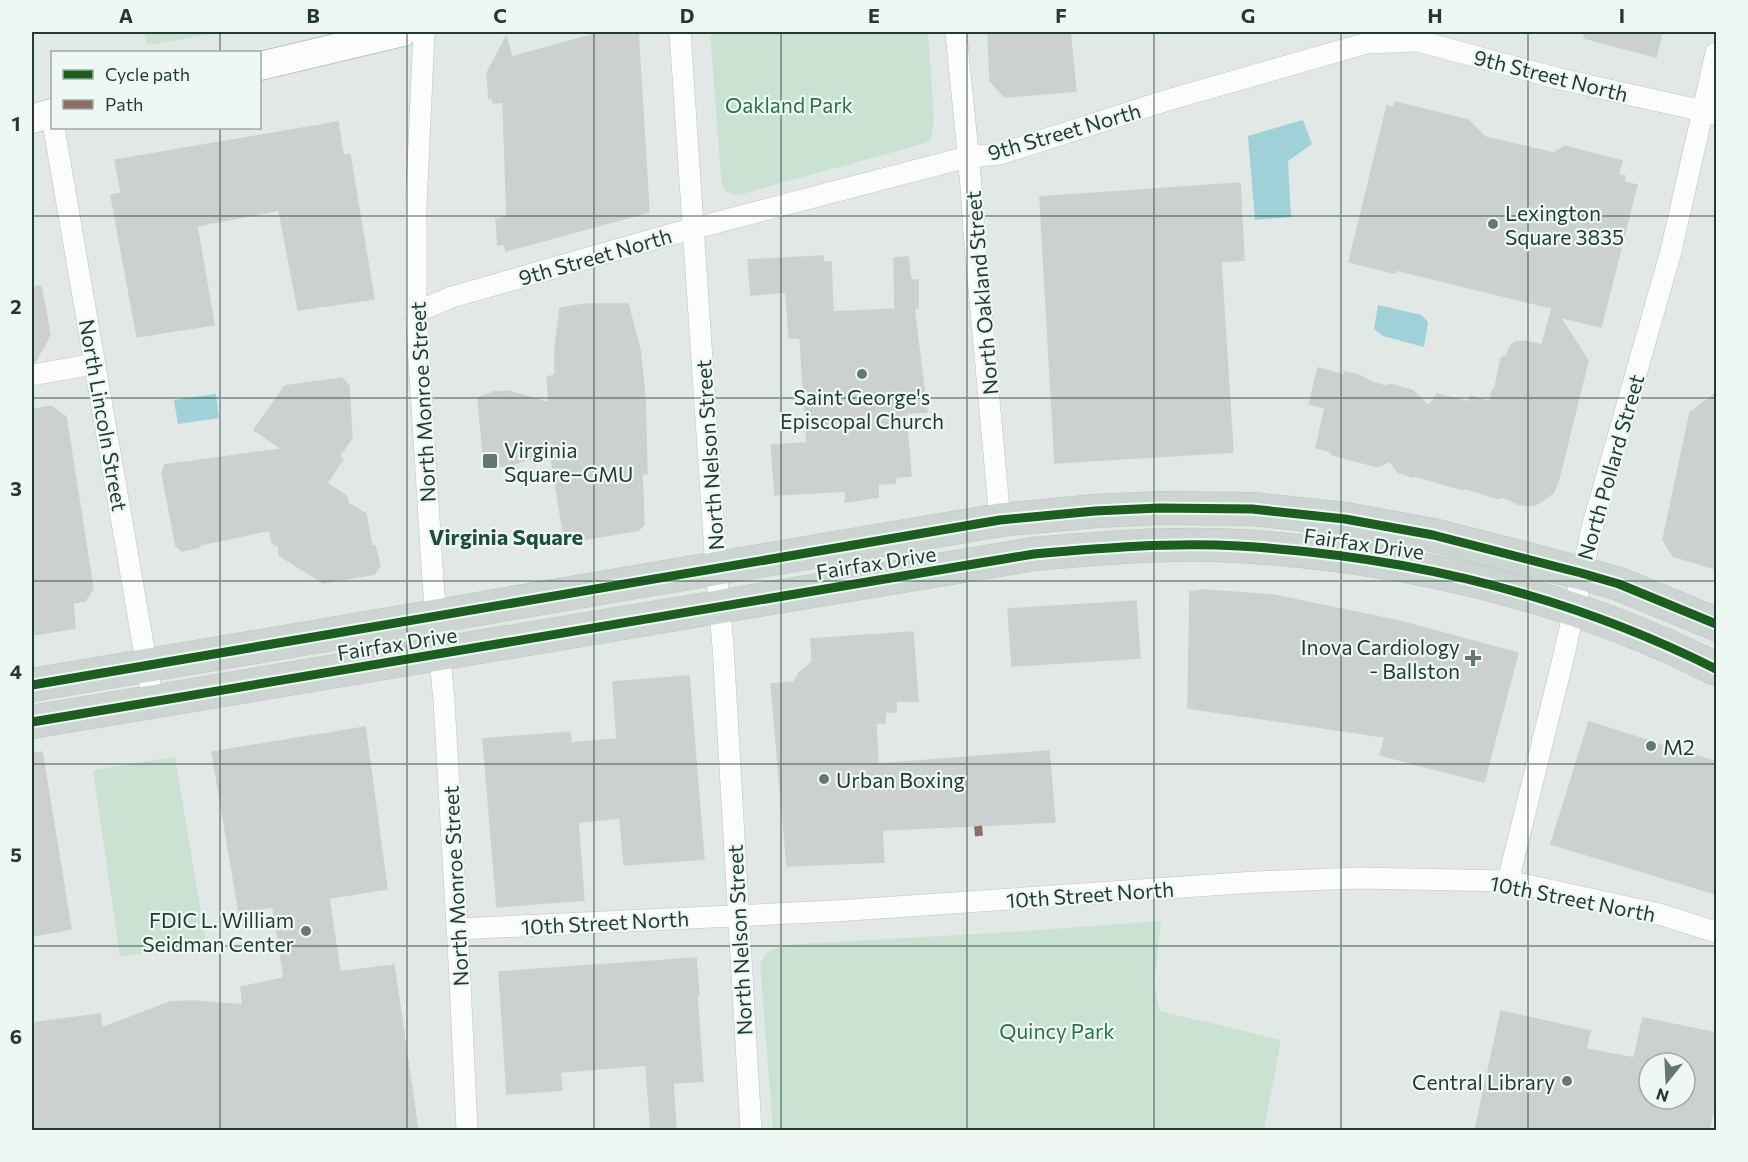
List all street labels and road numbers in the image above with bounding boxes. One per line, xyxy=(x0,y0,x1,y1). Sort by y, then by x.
street label: 9th Street North xyxy=(1471,44,1631,106)
street label: 9th Street North xyxy=(985,97,1143,165)
street label: North Oakland Street xyxy=(960,190,1002,396)
street label: 9th Street North xyxy=(516,222,674,290)
street label: North Monroe Street xyxy=(404,301,440,503)
street label: North Lincoln Street xyxy=(75,317,133,513)
street label: North Nelson Street xyxy=(690,359,728,551)
street label: North Pollard Street xyxy=(1572,371,1648,563)
street label: Fairfax Drive xyxy=(1302,522,1426,564)
street label: Fairfax Drive xyxy=(814,540,938,584)
street label: Fairfax Drive xyxy=(335,621,459,665)
street label: North Monroe Street xyxy=(437,785,473,987)
street label: North Nelson Street xyxy=(722,844,756,1036)
street label: 10th Street North xyxy=(1488,870,1658,926)
street label: 10th Street North xyxy=(1005,876,1175,912)
street label: 10th Street North xyxy=(520,905,690,939)

